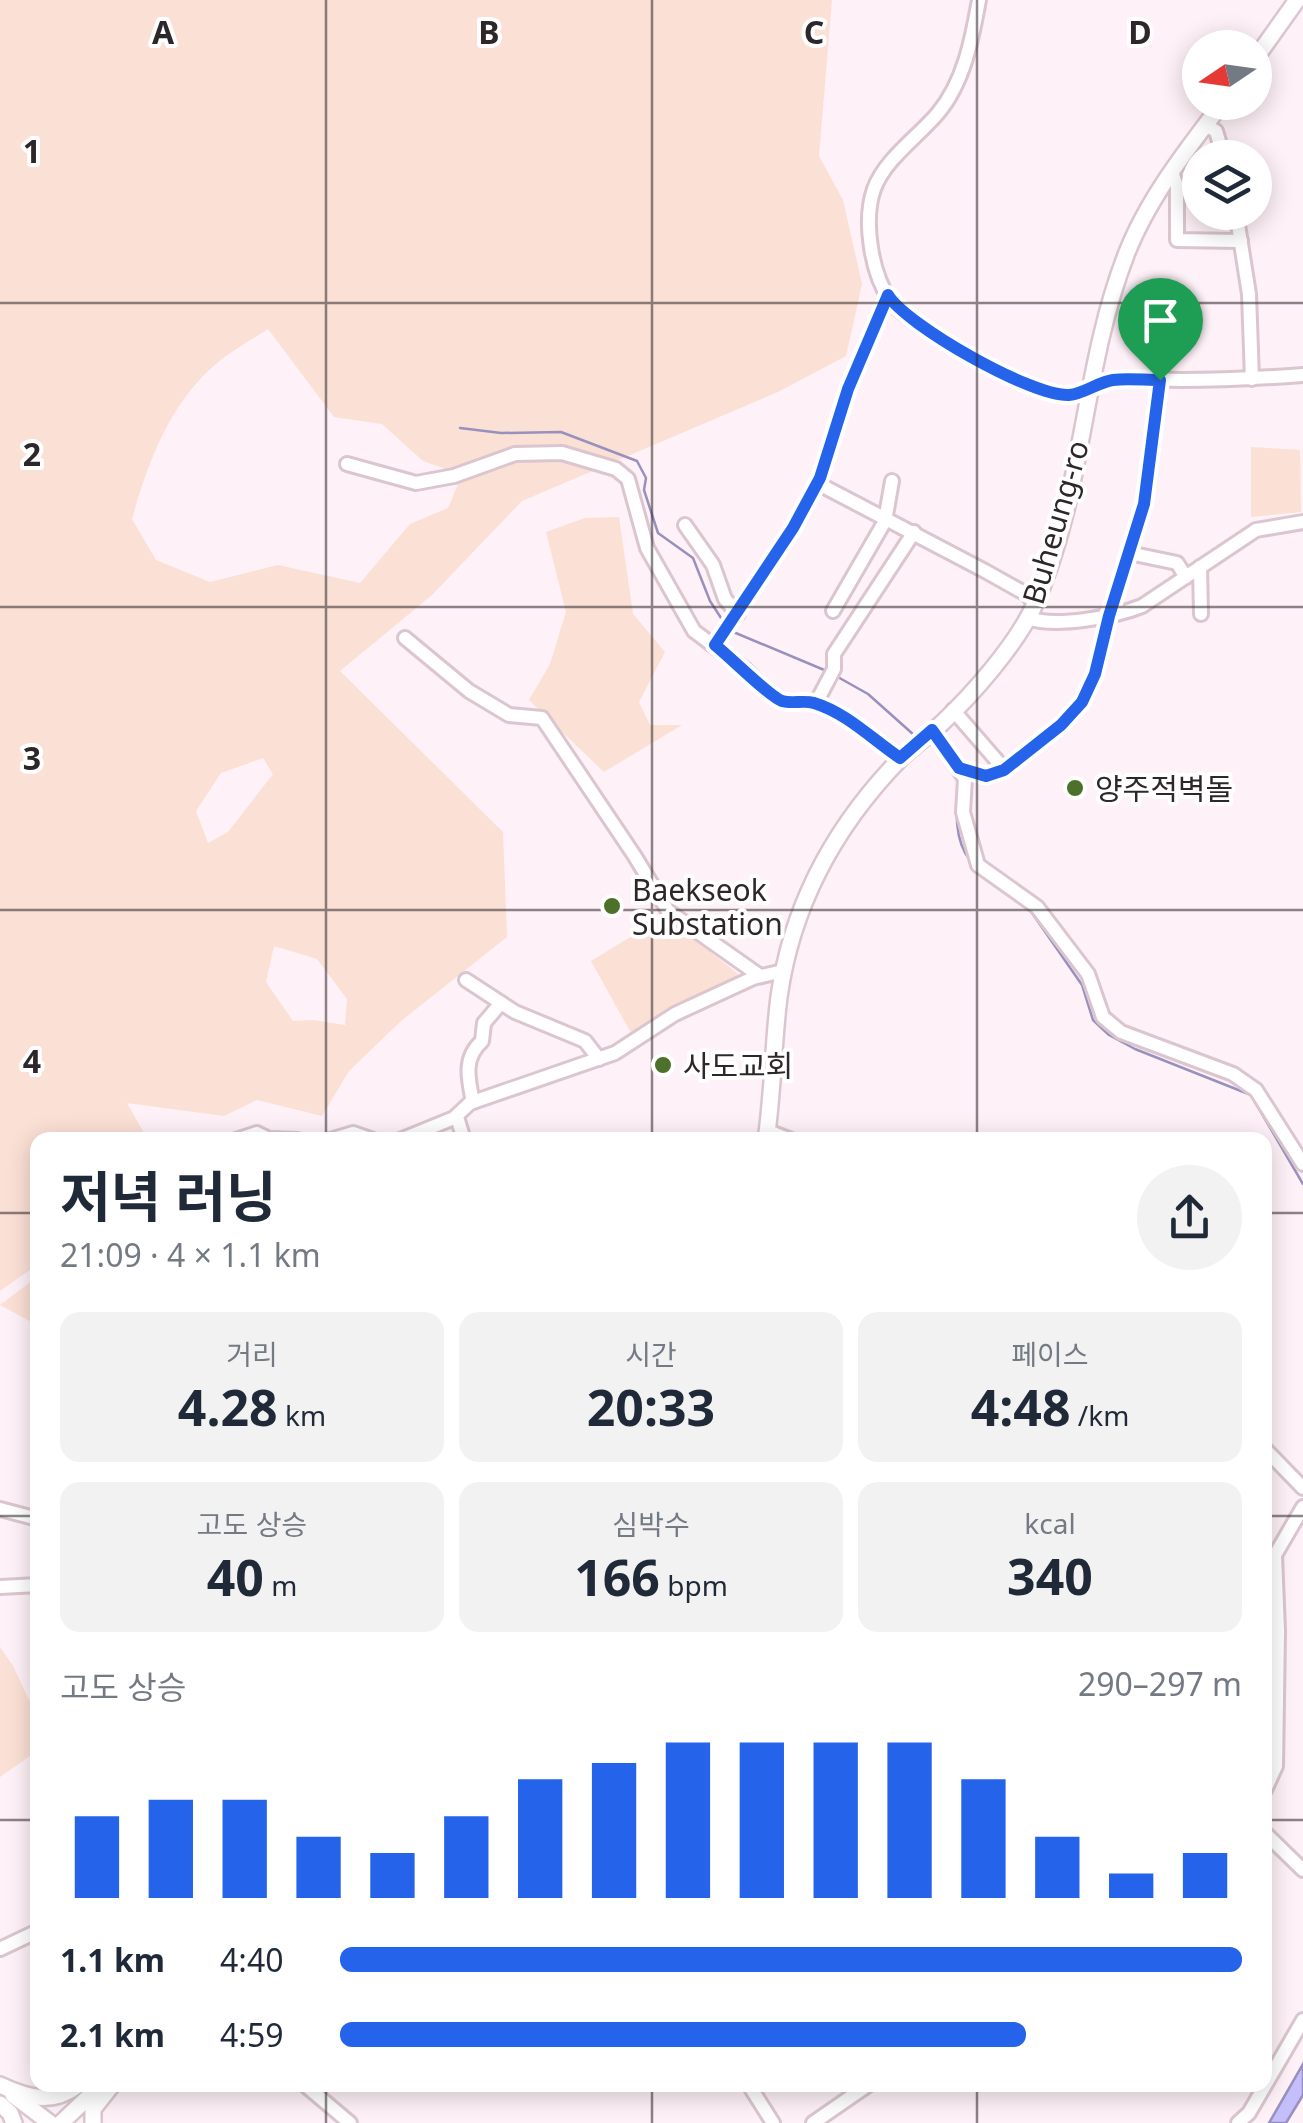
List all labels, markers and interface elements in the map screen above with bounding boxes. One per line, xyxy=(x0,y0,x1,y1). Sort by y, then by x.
text: A xyxy=(152,10,175,53)
text: B xyxy=(478,10,500,53)
text: C xyxy=(804,10,824,53)
text: D xyxy=(1128,10,1152,53)
north arrow xyxy=(1182,30,1272,120)
map controls xyxy=(1182,30,1272,230)
text: 1 xyxy=(23,129,41,172)
button: layers xyxy=(1182,140,1272,230)
pin xyxy=(1118,278,1203,381)
icon: arrive xyxy=(1133,293,1188,348)
text: 2 xyxy=(23,432,41,475)
street label: Buheung-ro xyxy=(1012,435,1098,609)
text: 3 xyxy=(23,736,41,779)
place label: 양주적벽돌 xyxy=(1095,768,1233,809)
marker: 양주적벽돌 xyxy=(1064,777,1086,799)
place label: Baekseok Substation xyxy=(632,869,783,944)
marker: Baekseok Substation xyxy=(601,895,623,917)
text: 4 xyxy=(23,1039,41,1082)
place label: 사도교회 xyxy=(683,1045,793,1086)
marker: 사도교회 xyxy=(652,1054,674,1076)
text: 저녁 러닝 xyxy=(60,1158,277,1233)
button: share xyxy=(1137,1165,1242,1270)
text: 21:09 · 4 × 1.1 km xyxy=(60,1233,321,1276)
text: 거리 xyxy=(226,1335,278,1373)
text: 시간 xyxy=(625,1335,677,1373)
text: 페이스 xyxy=(1011,1335,1089,1373)
text: 4.28 xyxy=(178,1373,278,1441)
text: 20:33 xyxy=(587,1373,715,1441)
text: 4:48 xyxy=(971,1373,1071,1441)
text: km xyxy=(278,1396,326,1434)
text: /km xyxy=(1071,1396,1129,1434)
text: kcal xyxy=(1024,1504,1076,1542)
text: 고도 상승 xyxy=(197,1505,307,1543)
text: 심박수 xyxy=(612,1505,690,1543)
text: 340 xyxy=(1007,1542,1093,1610)
text: 40 xyxy=(207,1543,264,1611)
text: 166 xyxy=(574,1543,660,1611)
text: m xyxy=(264,1566,297,1604)
text: bpm xyxy=(660,1566,728,1604)
text: 290–297 m xyxy=(1078,1662,1242,1705)
text: 고도 상승 xyxy=(60,1665,186,1708)
text: 1.1 km xyxy=(60,1938,165,1981)
text: 4:40 xyxy=(220,1938,284,1981)
text: 2.1 km xyxy=(60,2013,165,2056)
text: 4:59 xyxy=(220,2013,284,2056)

